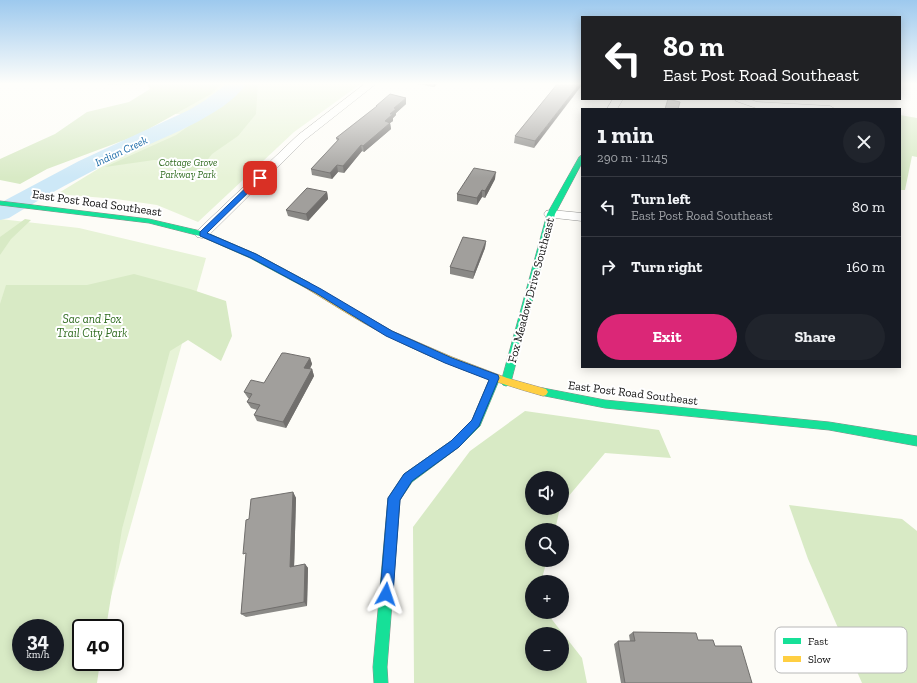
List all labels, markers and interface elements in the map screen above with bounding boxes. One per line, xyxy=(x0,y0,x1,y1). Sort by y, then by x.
text: 80 m xyxy=(663,30,724,63)
icon: left xyxy=(597,32,649,84)
text: East Post Road Southeast xyxy=(663,64,859,86)
text: 1 min xyxy=(597,120,654,149)
button: close xyxy=(843,121,885,163)
water label: Indian Creek xyxy=(93,134,149,169)
text: 290 m · 11:45 xyxy=(597,150,668,165)
park label: Cottage Grove Parkway Park xyxy=(159,157,217,181)
pin xyxy=(243,161,277,195)
icon: arrive xyxy=(249,167,271,189)
street label: East Post Road Southeast xyxy=(31,187,163,219)
text: Turn left xyxy=(631,190,691,208)
icon: left xyxy=(597,196,619,218)
text: 80 m xyxy=(852,198,885,216)
text: East Post Road Southeast xyxy=(631,208,773,223)
street label: Fox Meadow Drive Southeast xyxy=(505,215,557,364)
icon: right xyxy=(597,256,619,278)
text: Turn right xyxy=(631,258,702,276)
text: 160 m xyxy=(846,258,885,276)
park label: Sac and Fox Trail City Park xyxy=(57,312,128,340)
button: Exit xyxy=(597,314,737,360)
button: Share xyxy=(745,314,885,360)
street label: East Post Road Southeast xyxy=(567,378,699,408)
map controls xyxy=(525,471,569,671)
button: sound xyxy=(525,471,569,515)
button: search xyxy=(525,523,569,567)
position arrow xyxy=(365,573,407,615)
button: + xyxy=(525,575,569,619)
speed limit sign: 40 xyxy=(72,619,124,671)
button: − xyxy=(525,627,569,671)
legend xyxy=(775,627,907,673)
text: 34 xyxy=(27,628,49,652)
text: Fast xyxy=(808,635,829,648)
text: km/h xyxy=(27,649,49,661)
text: Slow xyxy=(808,653,831,666)

